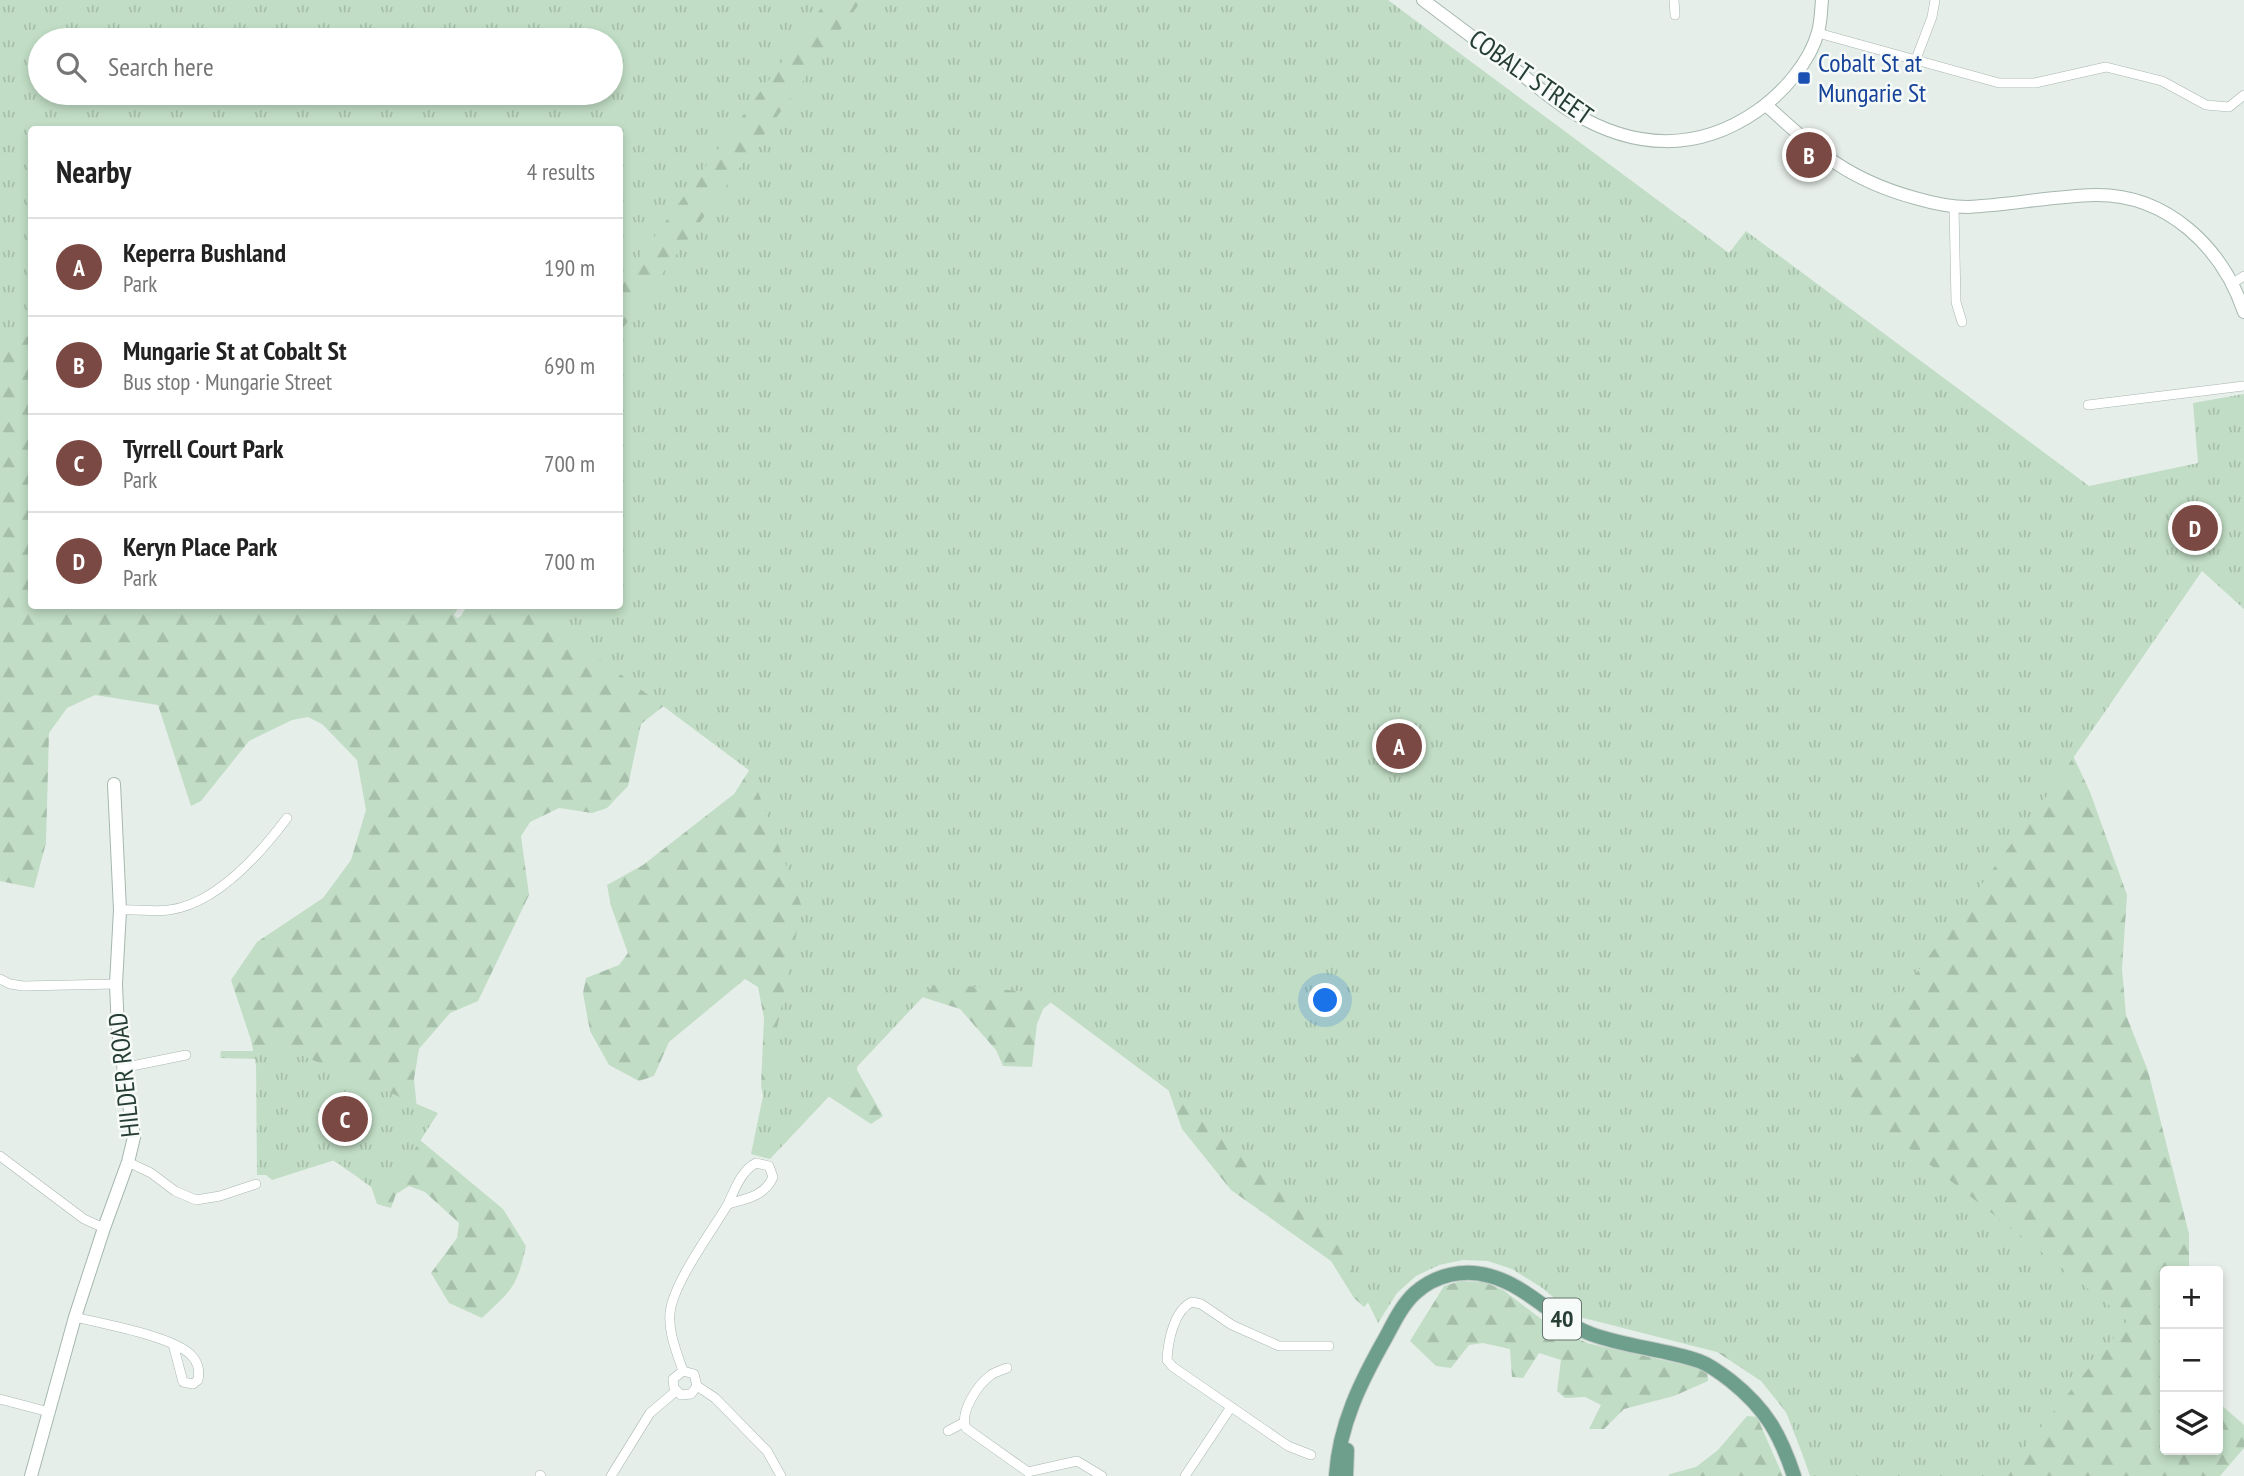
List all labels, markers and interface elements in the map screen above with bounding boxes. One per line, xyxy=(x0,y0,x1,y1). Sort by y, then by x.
street label: COBALT STREET xyxy=(1463,22,1600,132)
search box xyxy=(28,28,623,105)
place label: Cobalt St at Mungarie St xyxy=(1818,46,1926,109)
icon: search xyxy=(52,48,90,86)
text: Search here xyxy=(108,50,214,83)
marker: Cobalt St at Mungarie St xyxy=(1796,70,1812,86)
pin: B xyxy=(1786,129,1832,181)
text: Nearby xyxy=(56,152,131,191)
text: 4 results xyxy=(527,157,595,186)
text: Keperra Bushland xyxy=(123,236,286,269)
text: A xyxy=(73,253,85,282)
text: 190 m xyxy=(544,253,595,282)
text: Park xyxy=(123,269,157,298)
text: Mungarie St at Cobalt St xyxy=(123,334,347,367)
text: B xyxy=(73,351,85,380)
text: 690 m xyxy=(544,351,595,380)
text: Bus stop · Mungarie Street xyxy=(123,367,332,396)
text: Tyrrell Court Park xyxy=(123,432,283,465)
text: C xyxy=(74,449,84,478)
text: 700 m xyxy=(544,449,595,478)
text: Park xyxy=(123,465,157,494)
pin: D xyxy=(2172,502,2218,554)
text: Keryn Place Park xyxy=(123,530,277,563)
text: D xyxy=(73,547,85,576)
text: 700 m xyxy=(544,547,595,576)
text: Park xyxy=(123,563,157,592)
pin: A xyxy=(1376,720,1422,772)
your location xyxy=(1308,983,1342,1017)
street label: HILDER ROAD xyxy=(101,1011,146,1139)
pin: C xyxy=(322,1093,368,1145)
map controls xyxy=(2160,1266,2223,1455)
button: + xyxy=(2160,1266,2223,1329)
road number: 40 xyxy=(1543,1298,1581,1339)
button: − xyxy=(2160,1329,2223,1392)
button: layers xyxy=(2160,1392,2223,1455)

